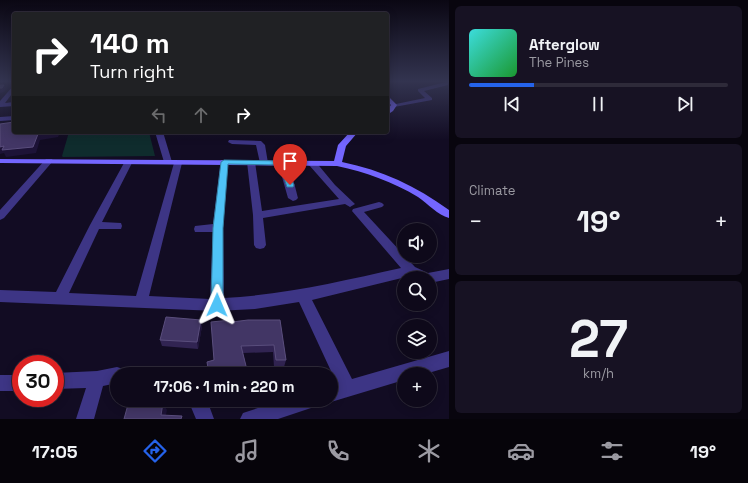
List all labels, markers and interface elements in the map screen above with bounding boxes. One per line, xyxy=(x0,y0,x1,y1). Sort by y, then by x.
text: 140 m xyxy=(90,25,170,61)
icon: right xyxy=(24,28,76,80)
text: Afterglow xyxy=(529,35,600,54)
text: The Pines xyxy=(529,54,589,71)
text: Turn right xyxy=(90,60,174,83)
icon: previous xyxy=(501,93,523,115)
icon: pause xyxy=(587,93,609,115)
icon: next xyxy=(674,93,696,115)
icon: left xyxy=(148,104,170,126)
icon: ahead xyxy=(190,104,212,126)
icon: right xyxy=(232,104,254,126)
pin xyxy=(273,144,307,185)
icon: arrive xyxy=(279,150,301,172)
text: Climate xyxy=(469,182,515,199)
text: 19° xyxy=(577,202,620,241)
text: − xyxy=(469,207,483,235)
text: + xyxy=(714,207,728,235)
map controls xyxy=(397,223,437,407)
button: sound xyxy=(397,223,437,263)
button: search xyxy=(397,271,437,311)
position arrow xyxy=(196,284,238,326)
text: 27 xyxy=(569,306,628,372)
button: layers xyxy=(397,319,437,359)
speed limit sign: 30 xyxy=(12,355,64,407)
text: km/h xyxy=(583,365,614,382)
button: + xyxy=(397,367,437,407)
text: 17:06 · 1 min · 220 m xyxy=(153,377,295,396)
icon: directions xyxy=(141,437,169,465)
icon: music xyxy=(233,437,261,465)
icon: phone xyxy=(324,437,352,465)
icon: climate xyxy=(415,437,443,465)
icon: car xyxy=(507,437,535,465)
icon: filters xyxy=(598,437,626,465)
text: 17:05 xyxy=(32,440,78,463)
text: 19° xyxy=(690,440,716,463)

